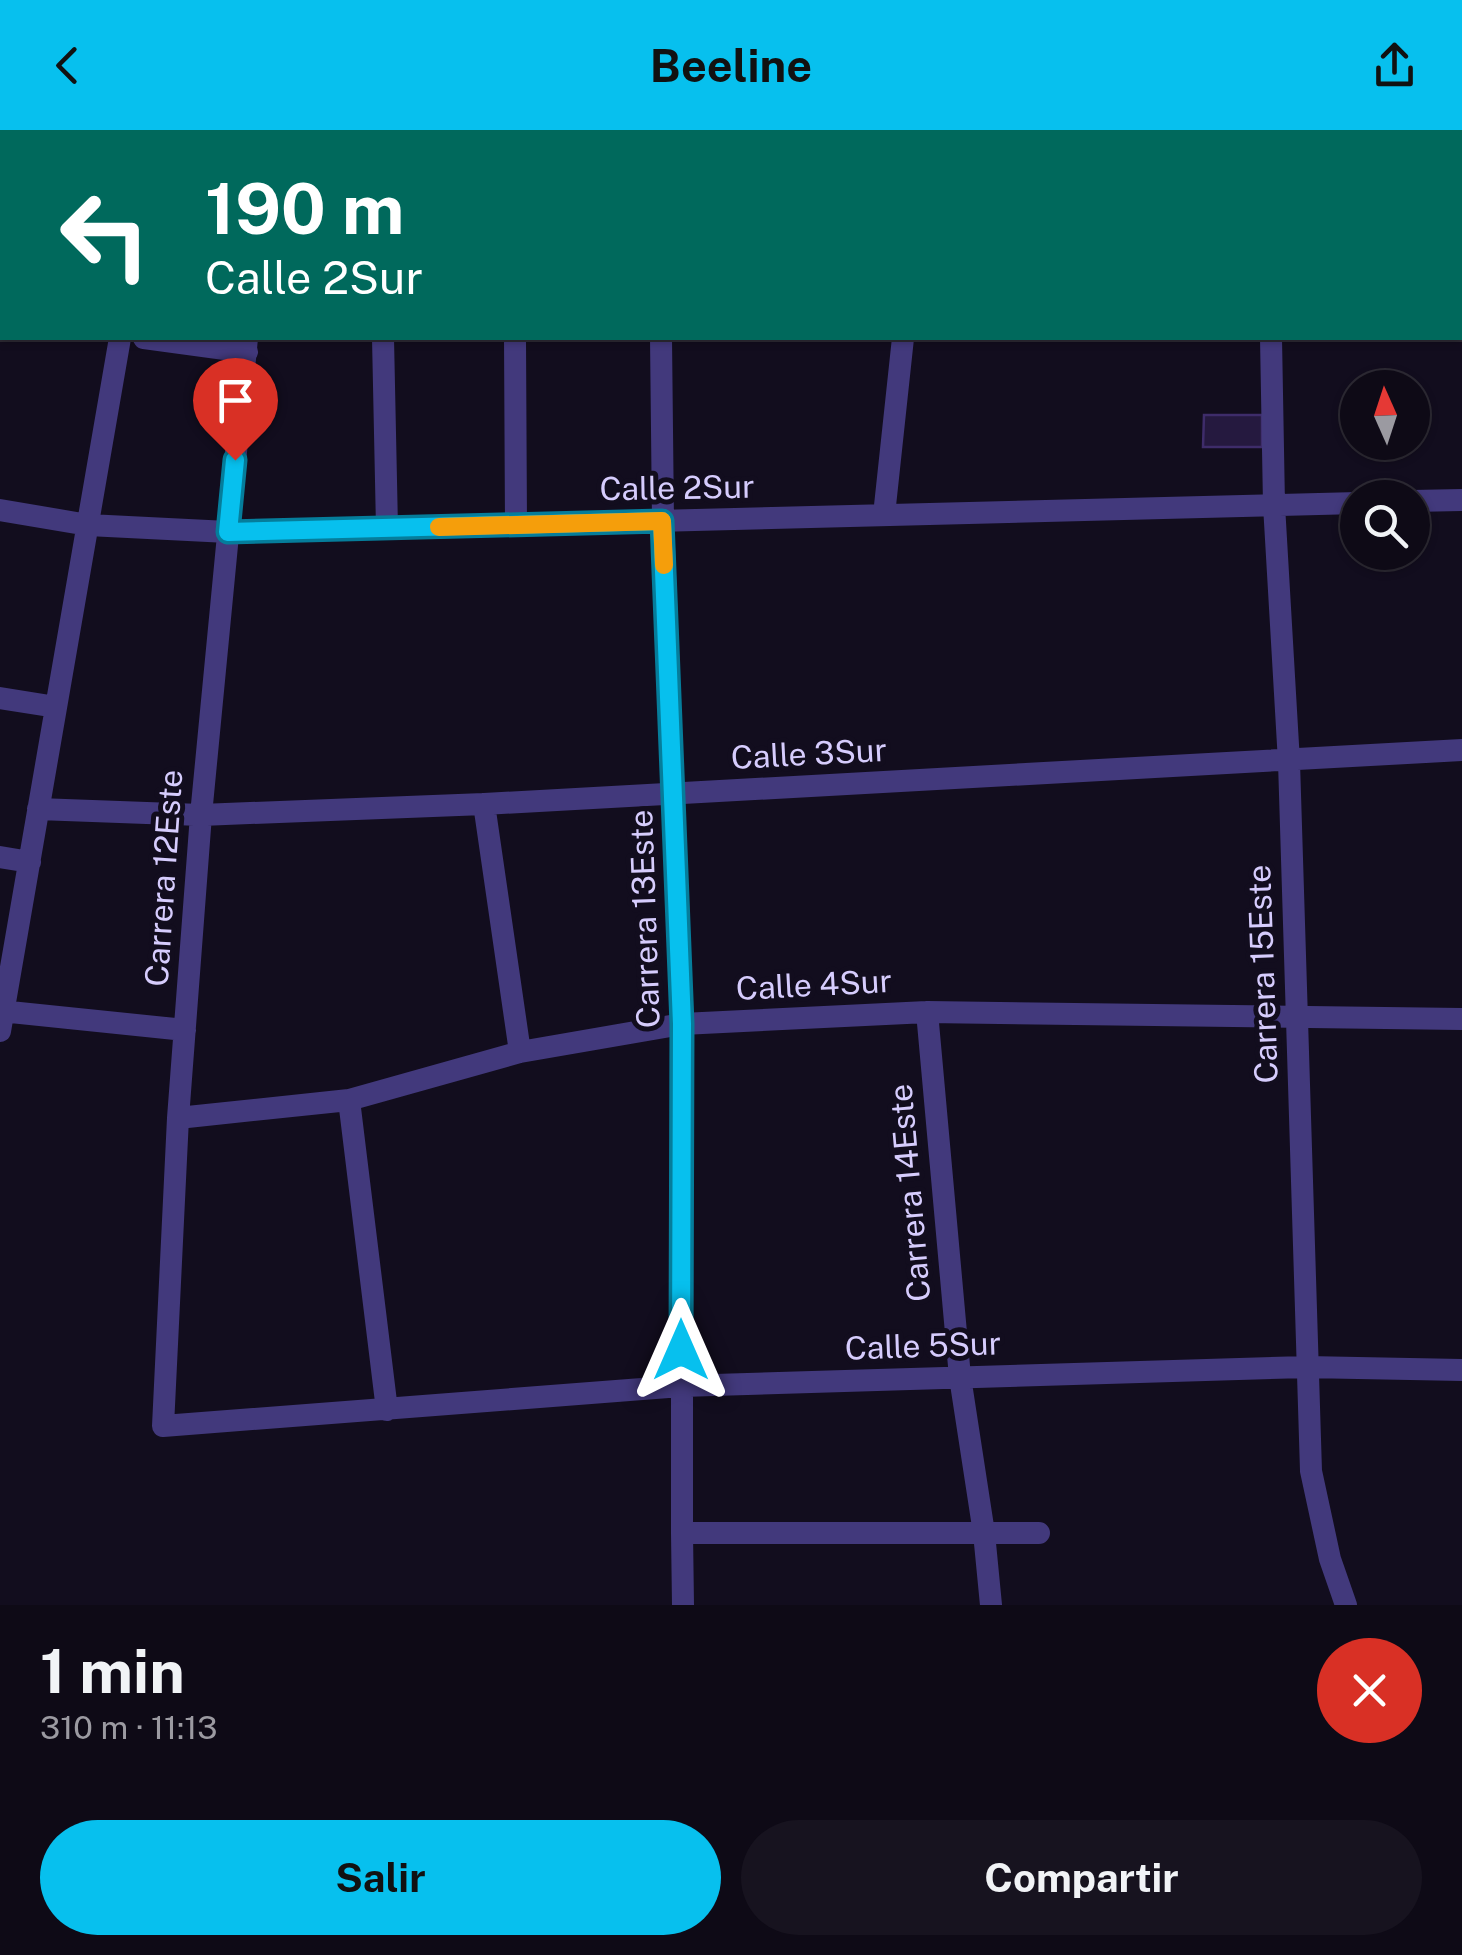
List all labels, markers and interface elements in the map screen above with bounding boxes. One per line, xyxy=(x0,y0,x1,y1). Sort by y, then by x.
icon: back xyxy=(40,38,95,93)
icon: share xyxy=(1367,38,1422,93)
text: Beeline xyxy=(650,39,812,92)
text: 190 m xyxy=(205,167,404,250)
icon: left xyxy=(40,170,170,300)
text: Calle 2Sur xyxy=(205,251,423,304)
pin xyxy=(193,358,278,461)
north arrow xyxy=(1340,370,1430,460)
map controls xyxy=(1340,370,1430,570)
icon: arrive xyxy=(208,373,263,428)
street label: Calle 2Sur xyxy=(599,468,755,507)
button: search xyxy=(1340,480,1430,570)
street label: Calle 3Sur xyxy=(730,731,888,776)
street label: Carrera 12Este xyxy=(137,768,190,988)
street label: Carrera 13Este xyxy=(622,809,667,1029)
street label: Carrera 15Este xyxy=(1240,864,1285,1084)
street label: Calle 4Sur xyxy=(735,962,893,1007)
street label: Carrera 14Este xyxy=(882,1083,937,1303)
position arrow xyxy=(629,1298,733,1402)
street label: Calle 5Sur xyxy=(844,1324,1002,1367)
text: 1 min xyxy=(40,1636,185,1707)
button: close xyxy=(1317,1638,1422,1743)
text: 310 m · 11:13 xyxy=(40,1709,217,1746)
button: Salir xyxy=(40,1820,721,1935)
button: Compartir xyxy=(741,1820,1422,1935)

